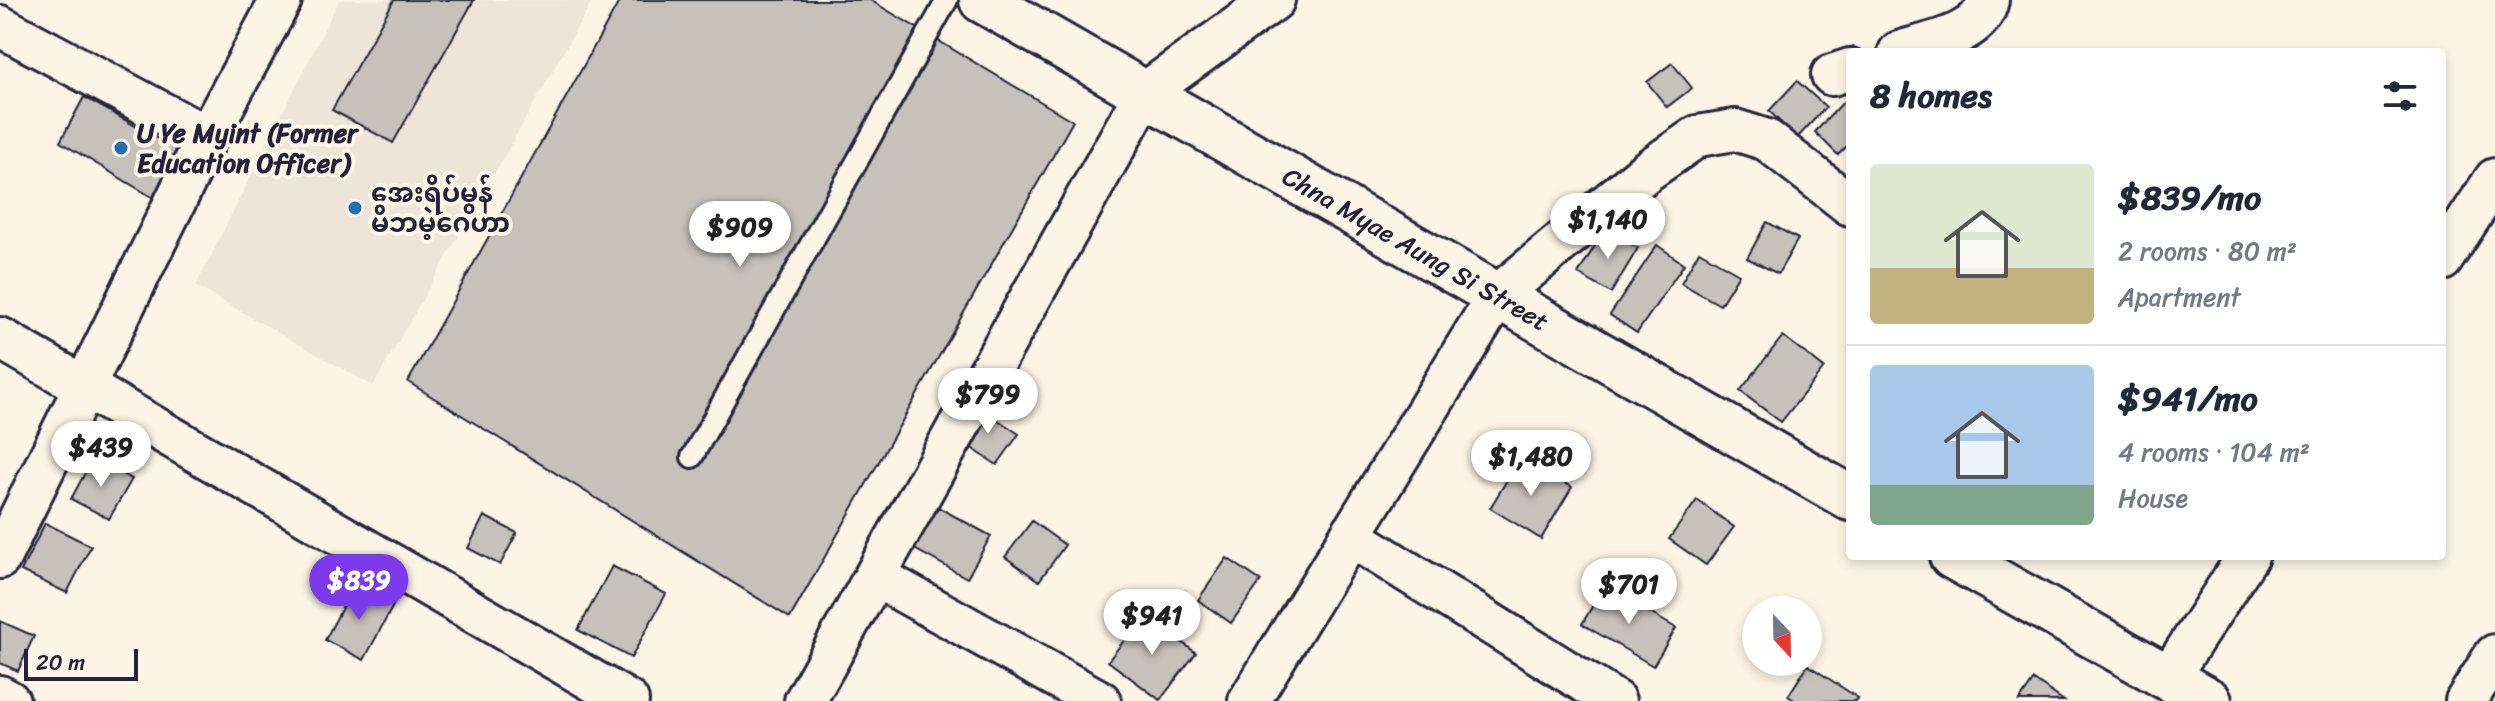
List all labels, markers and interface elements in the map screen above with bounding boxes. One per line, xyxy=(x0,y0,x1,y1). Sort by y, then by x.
text: 8 homes xyxy=(1870,66,1992,126)
icon: filters xyxy=(2378,74,2422,118)
place label: U Ye Myint (Former Education Officer) xyxy=(137,110,360,186)
marker: U Ye Myint (Former Education Officer) xyxy=(112,139,130,157)
street label: Chna Myae Aung Si Street xyxy=(1273,154,1558,344)
text: $839/mo xyxy=(2118,168,2261,228)
place label: အေးရိပ်မွန် မိဘမဲ့ဂေဟာ xyxy=(371,170,510,246)
pin: $1,140 xyxy=(1543,193,1673,261)
text: $1,140 xyxy=(1568,196,1648,242)
icon: home xyxy=(1934,196,2030,292)
marker: အေးရိပ်မွန် မိဘမဲ့ဂေဟာ xyxy=(346,199,364,217)
pin: $909 xyxy=(693,201,787,269)
text: $909 xyxy=(707,204,773,250)
text: 2 rooms · 80 m² xyxy=(2118,228,2297,274)
text: Apartment xyxy=(2118,274,2241,320)
pin: $799 xyxy=(941,368,1035,436)
text: $941/mo xyxy=(2118,369,2258,429)
text: $799 xyxy=(956,371,1020,417)
icon: home xyxy=(1934,397,2030,493)
pin: $439 xyxy=(54,421,148,489)
text: $439 xyxy=(69,424,133,470)
text: 4 rooms · 104 m² xyxy=(2118,429,2310,475)
pin: $1,480 xyxy=(1466,430,1596,498)
text: $1,480 xyxy=(1489,433,1573,479)
text: House xyxy=(2118,475,2188,521)
pin: $839 xyxy=(312,554,406,622)
text: $839 xyxy=(327,557,391,603)
pin: $701 xyxy=(1582,558,1676,626)
text: $701 xyxy=(1599,561,1659,607)
pin: $941 xyxy=(1105,589,1199,657)
text: $941 xyxy=(1122,592,1182,638)
north arrow xyxy=(1742,596,1822,676)
map controls xyxy=(1742,596,1822,676)
text: 20 m xyxy=(36,643,85,682)
scale bar xyxy=(24,645,138,681)

